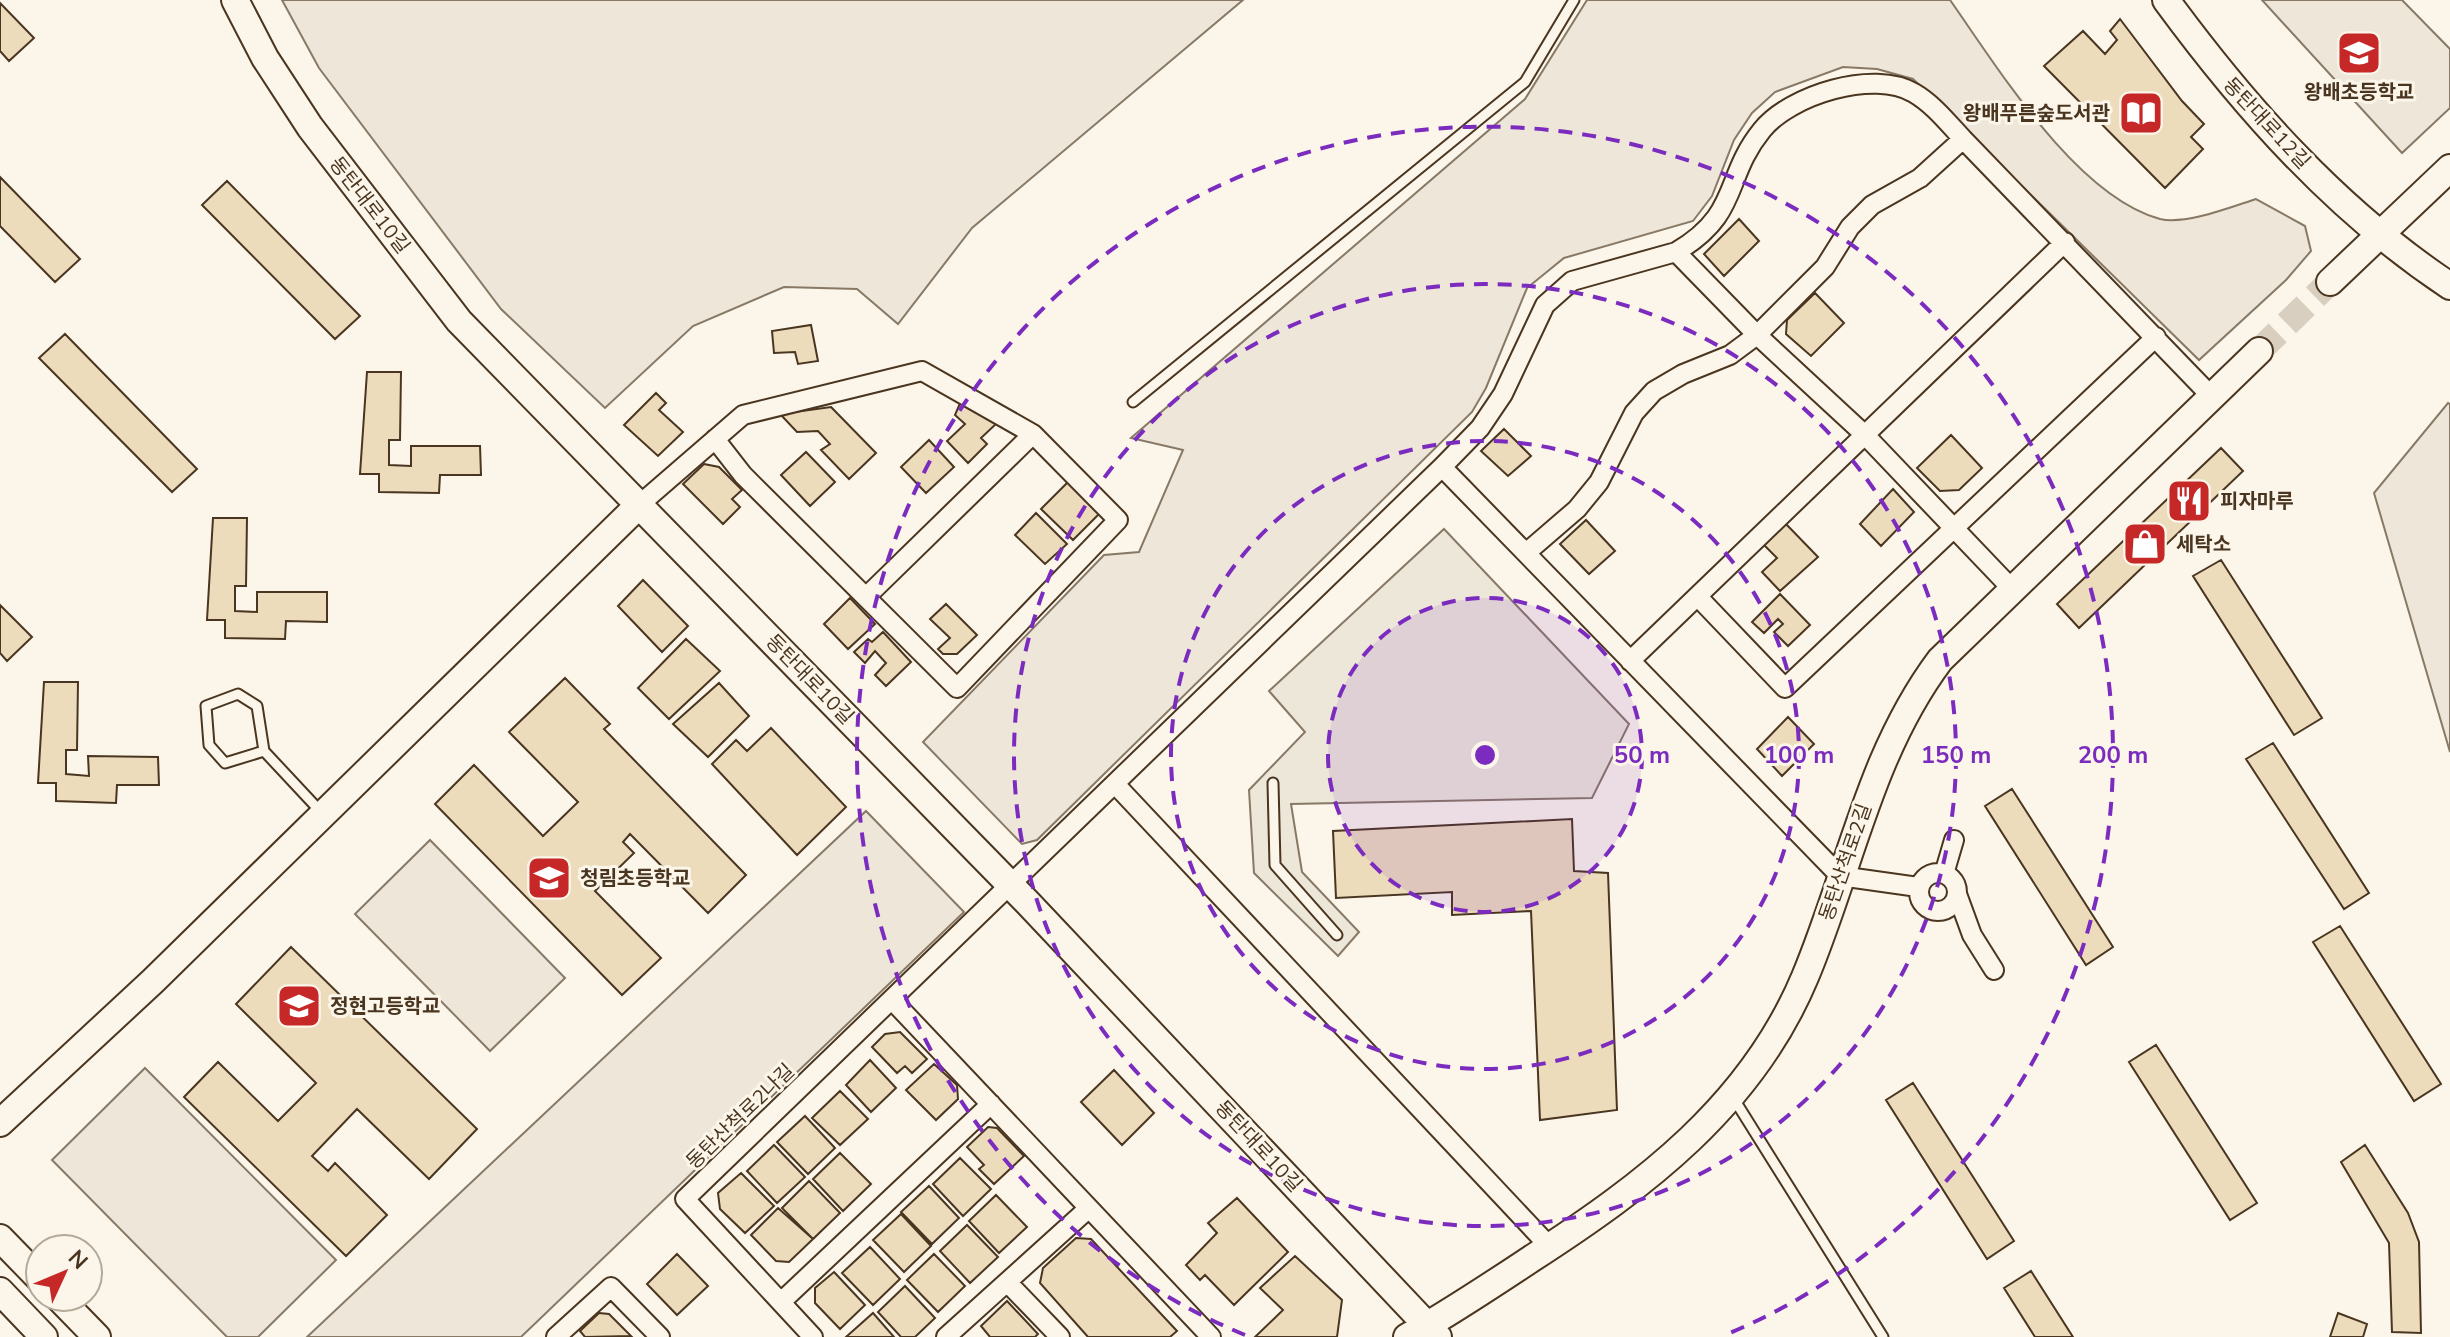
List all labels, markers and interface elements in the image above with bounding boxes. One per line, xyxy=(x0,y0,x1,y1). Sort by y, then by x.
school or university icon: 왕배초등학교 xyxy=(2335,29,2383,77)
street label: 동탄대로12길 xyxy=(2217,72,2316,175)
place label: 왕배초등학교 xyxy=(2304,79,2414,106)
library icon: 왕배푸른숲도서관 xyxy=(2117,89,2165,137)
place label: 왕배푸른숲도서관 xyxy=(1963,100,2111,127)
street label: 동탄대로10길 xyxy=(323,151,416,259)
restaurant icon: 피자마루 xyxy=(2165,477,2213,525)
place label: 피자마루 xyxy=(2220,488,2294,515)
shop icon: 세탁소 xyxy=(2121,520,2169,568)
place label: 세탁소 xyxy=(2176,531,2231,558)
street label: 동탄대로10길 xyxy=(760,628,860,730)
text: 50 m xyxy=(1614,739,1670,771)
text: 100 m xyxy=(1764,739,1834,771)
text: 150 m xyxy=(1921,739,1991,771)
text: 200 m xyxy=(2078,739,2148,771)
centre of rings xyxy=(1471,741,1499,769)
street label: 동탄산척로2길 xyxy=(1813,800,1878,924)
school or university icon: 청림초등학교 xyxy=(525,854,573,902)
place label: 청림초등학교 xyxy=(580,865,690,892)
school or university icon: 정현고등학교 xyxy=(275,982,323,1030)
place label: 정현고등학교 xyxy=(330,993,440,1020)
street label: 동탄산척로2나길 xyxy=(680,1058,800,1175)
street label: 동탄대로10길 xyxy=(1209,1095,1308,1198)
north arrow xyxy=(24,1233,104,1313)
text: N xyxy=(61,1243,94,1276)

